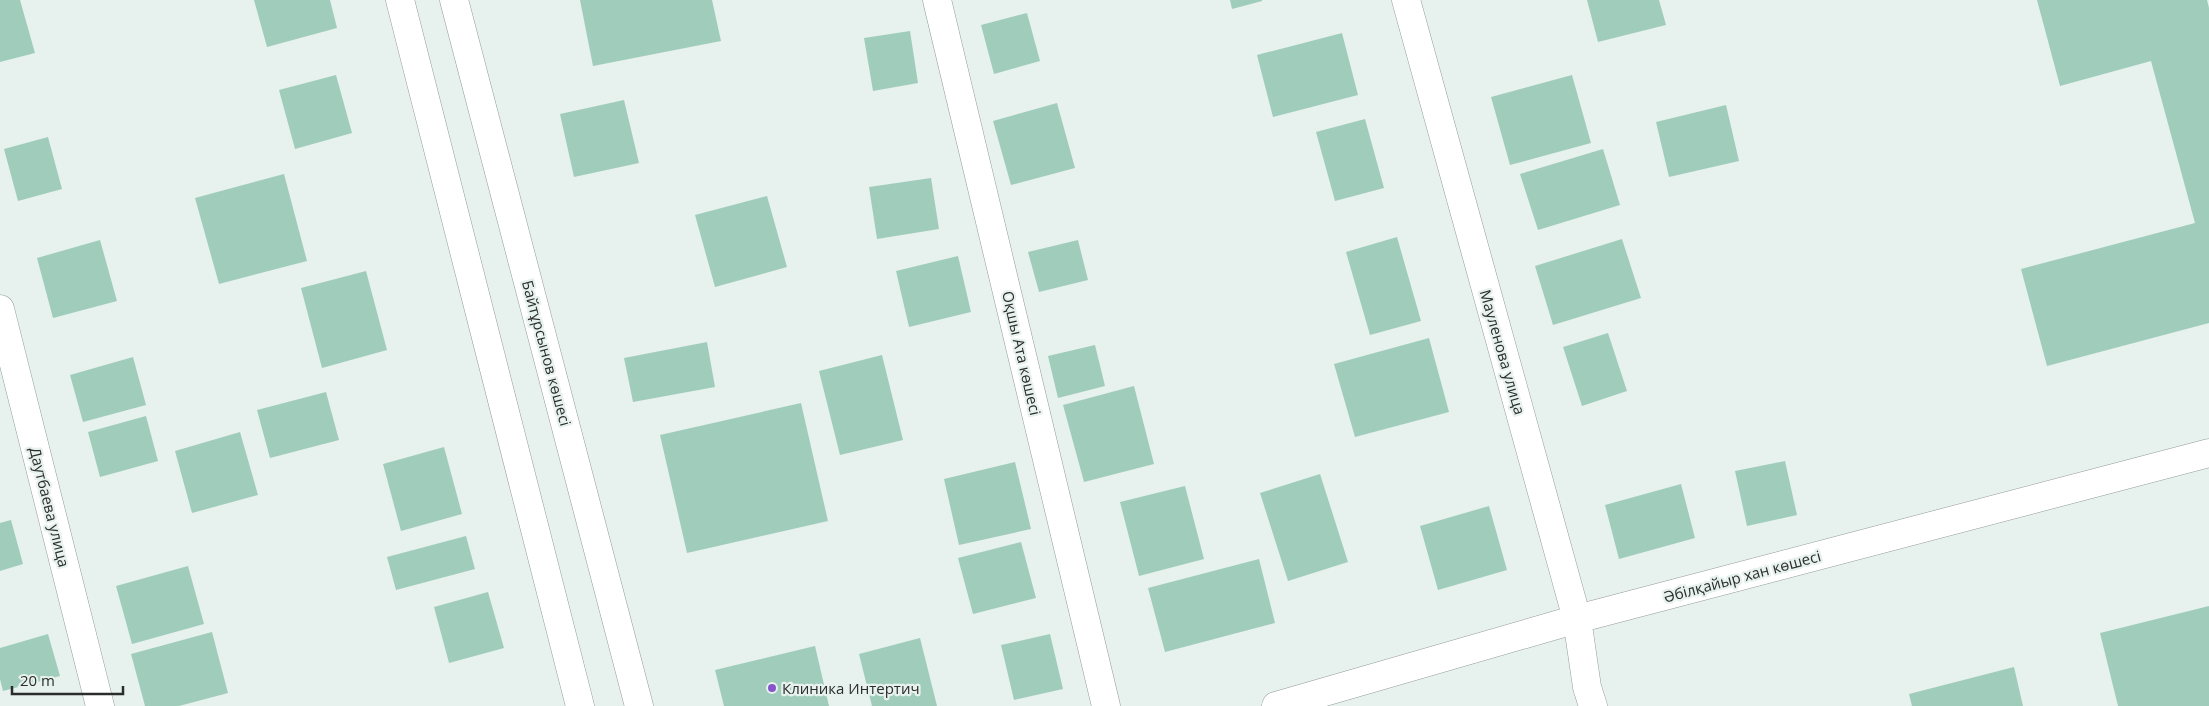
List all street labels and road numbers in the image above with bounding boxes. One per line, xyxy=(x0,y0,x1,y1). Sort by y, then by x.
street label: Байтұрсынов көшесі xyxy=(518,278,576,428)
street label: Мауленова улица xyxy=(1476,287,1530,417)
street label: Оқшы Ата көшесі xyxy=(998,289,1046,417)
street label: Даутбаева улица xyxy=(25,445,75,569)
street label: Әбілқайыр хан көшесі xyxy=(1661,545,1823,607)

